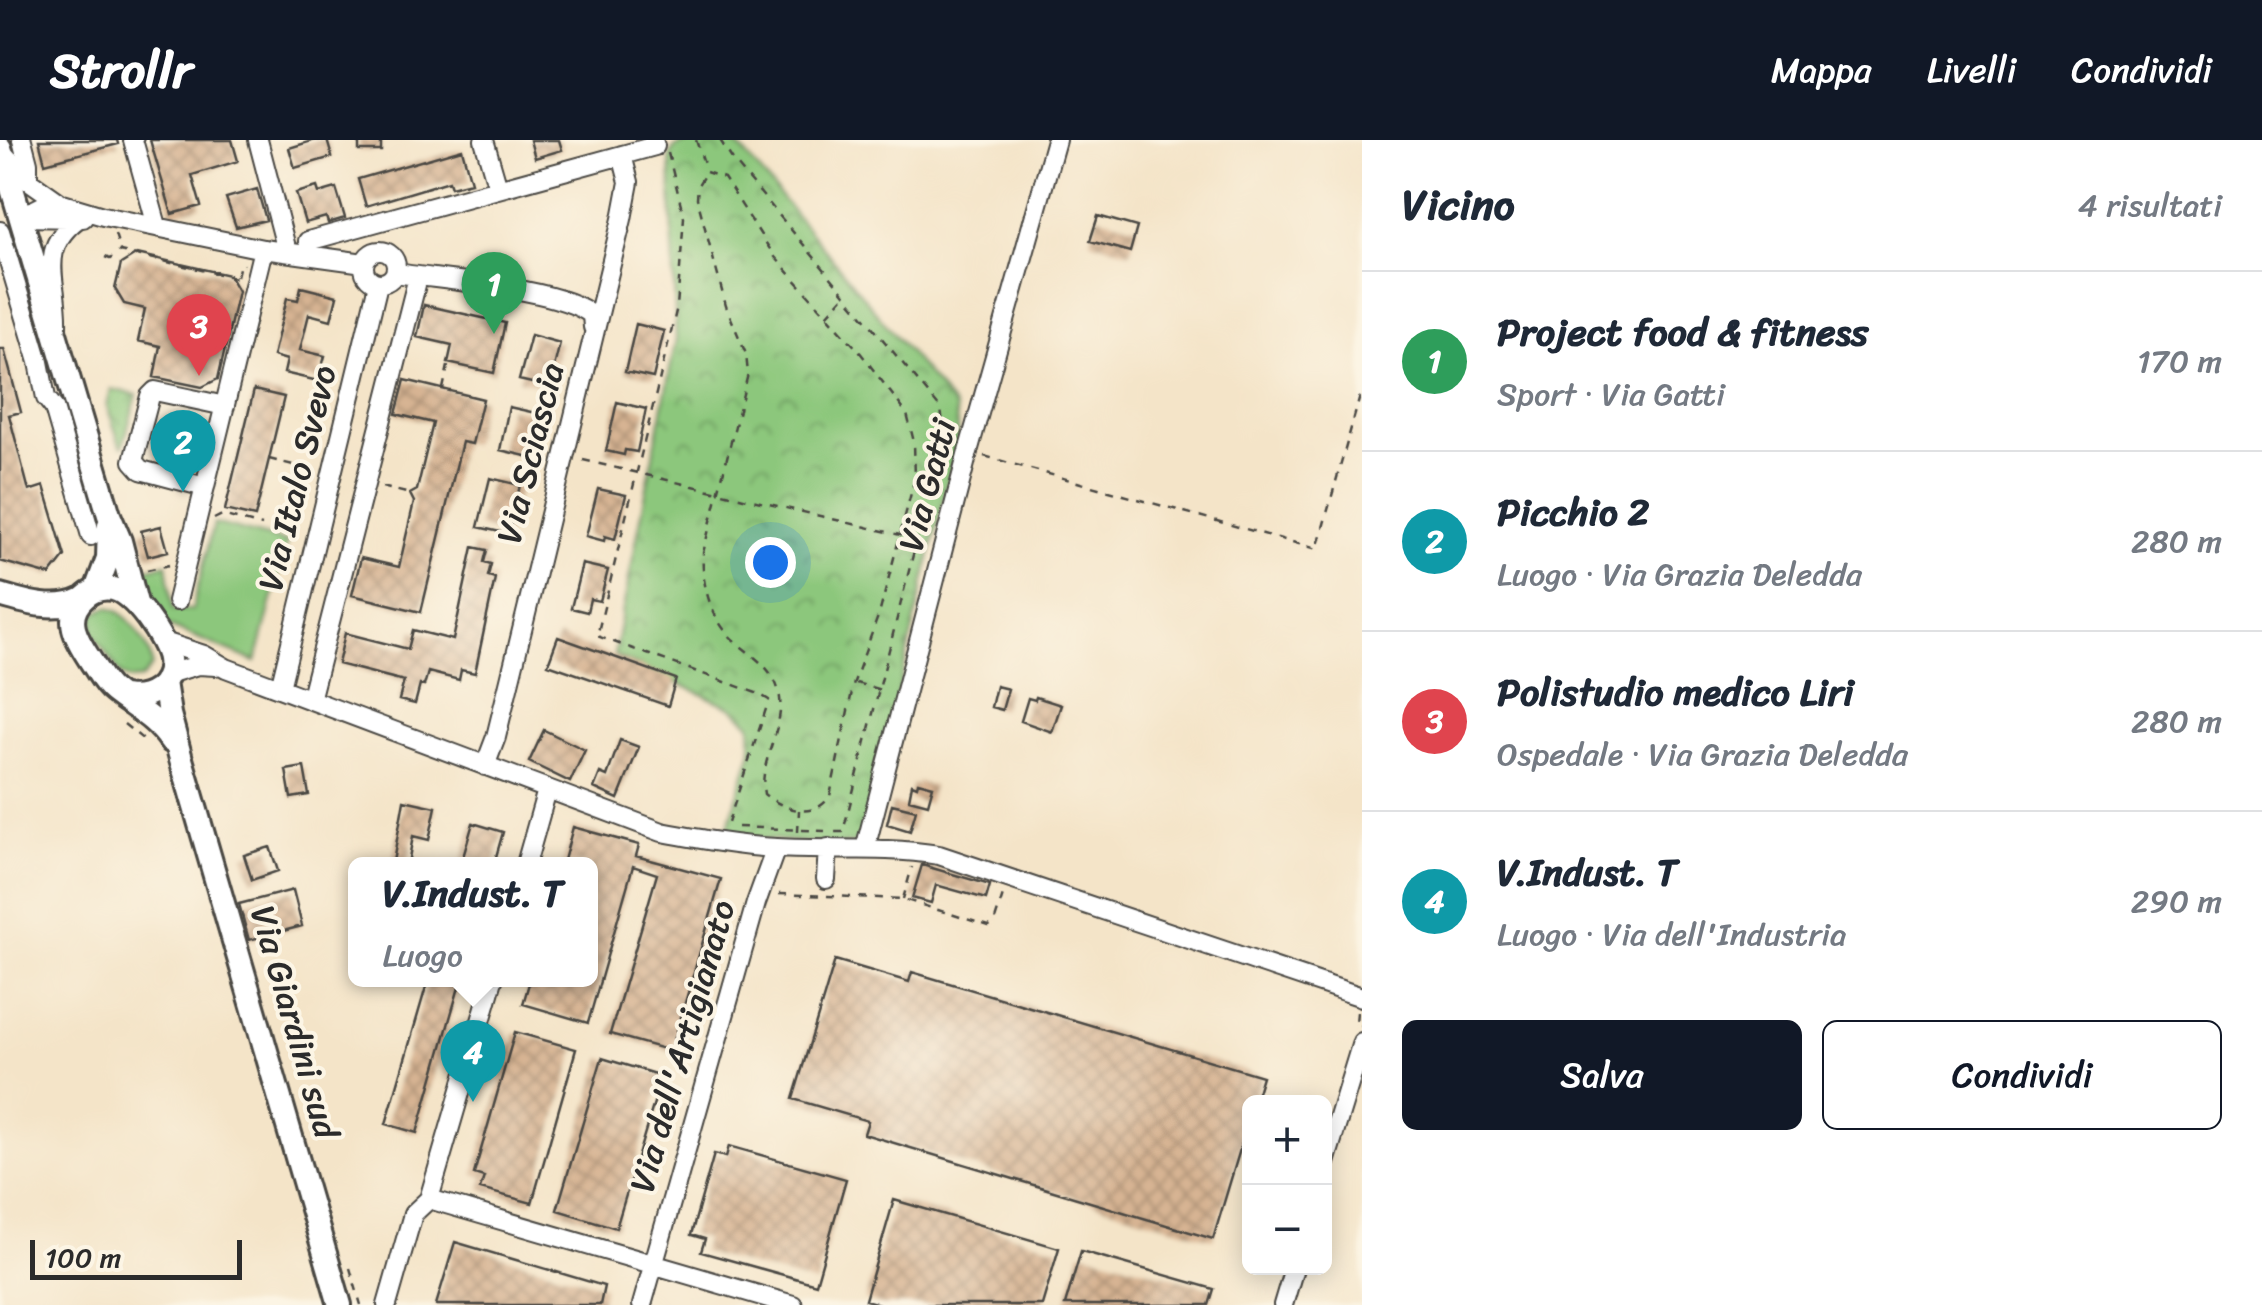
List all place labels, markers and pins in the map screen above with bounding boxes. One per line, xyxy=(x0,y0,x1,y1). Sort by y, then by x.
pin: 1 xyxy=(462,251,526,334)
pin: 3 xyxy=(166,294,232,376)
pin: 2 xyxy=(150,410,216,492)
pin: 4 xyxy=(440,1020,506,1102)

